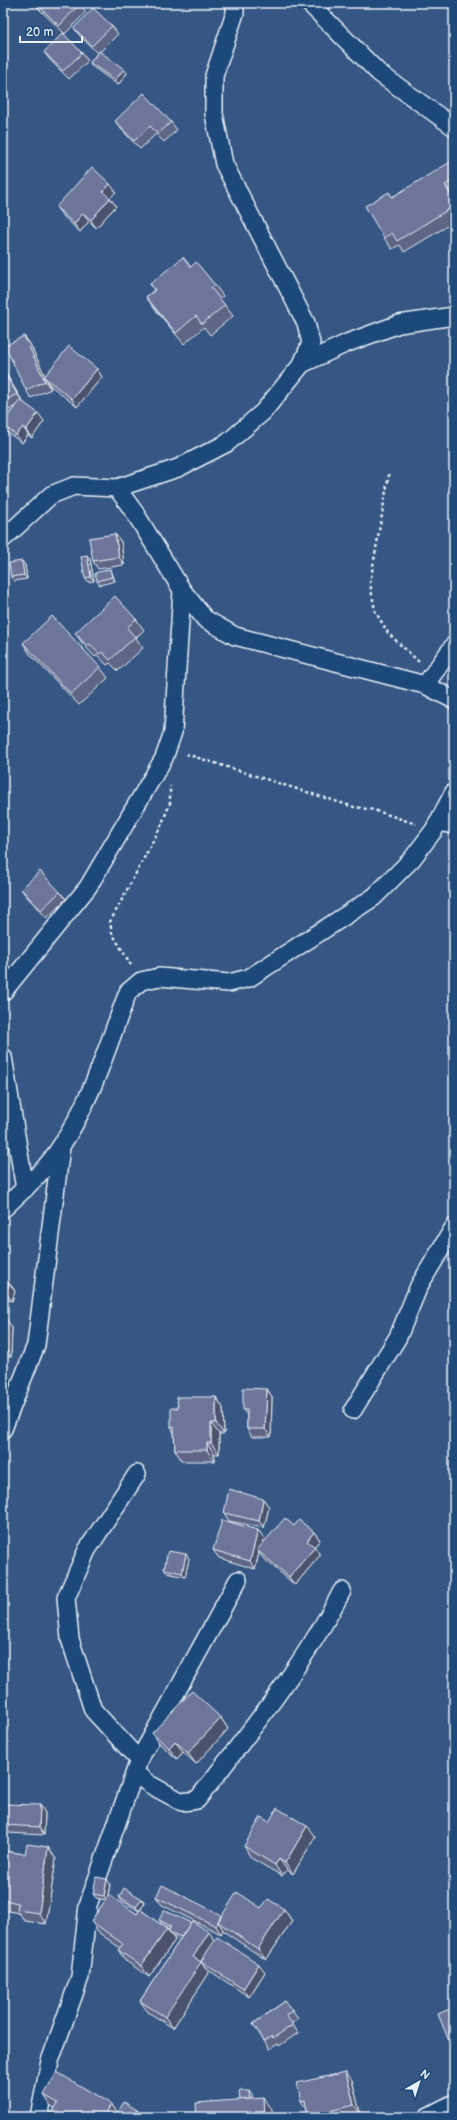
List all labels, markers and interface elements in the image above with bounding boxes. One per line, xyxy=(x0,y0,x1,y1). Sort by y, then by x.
scale bar xyxy=(20,18,82,44)
text: 20 m xyxy=(26,25,53,40)
north arrow xyxy=(399,2062,439,2102)
text: N xyxy=(418,2067,432,2082)

